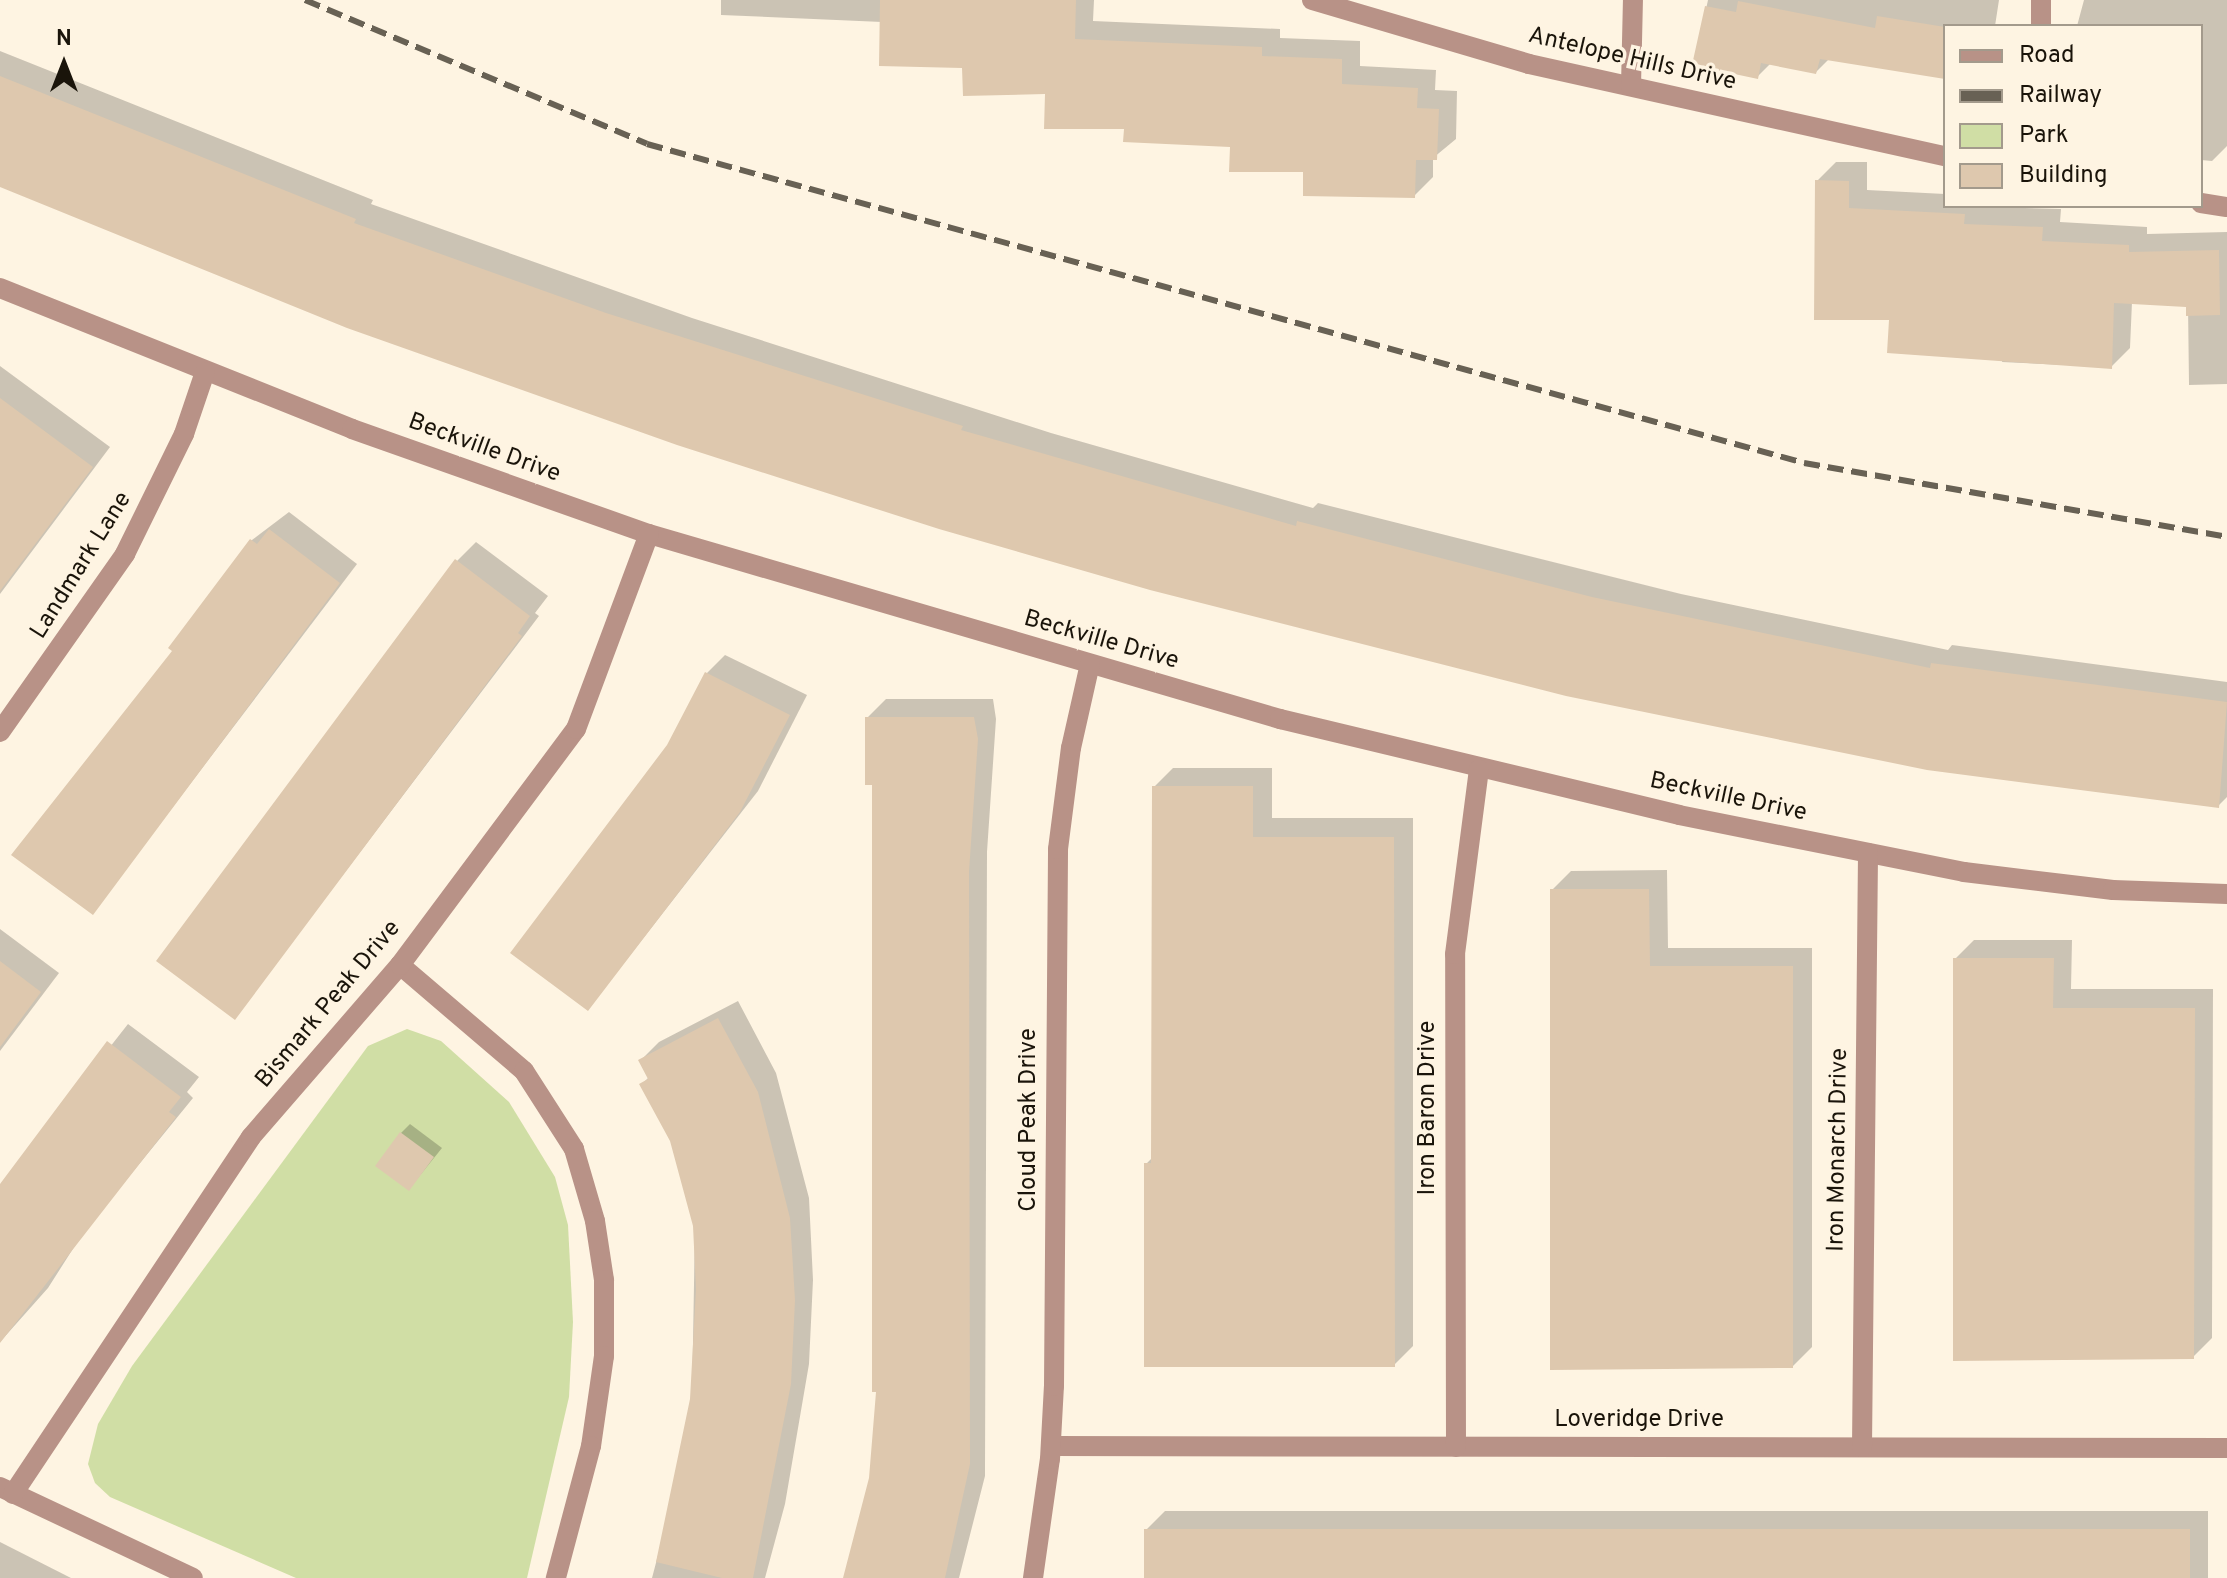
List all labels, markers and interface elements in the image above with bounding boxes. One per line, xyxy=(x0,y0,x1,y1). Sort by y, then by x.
street label: Antelope Hills Drive xyxy=(1525,22,1739,98)
north arrow xyxy=(24,24,104,104)
legend xyxy=(1943,24,2203,208)
text: N xyxy=(56,26,72,53)
text: Road xyxy=(2019,41,2075,71)
text: Railway xyxy=(2019,81,2102,111)
text: Park xyxy=(2019,121,2069,151)
text: Building xyxy=(2019,161,2108,191)
street label: Beckville Drive xyxy=(404,408,564,490)
street label: Landmark Lane xyxy=(25,487,139,645)
street label: Beckville Drive xyxy=(1020,605,1182,677)
street label: Beckville Drive xyxy=(1647,767,1809,829)
street label: Bismark Peak Drive xyxy=(250,915,408,1095)
street label: Iron Baron Drive xyxy=(1415,1021,1443,1195)
street label: Cloud Peak Drive xyxy=(1016,1028,1044,1212)
street label: Iron Monarch Drive xyxy=(1823,1048,1855,1252)
street label: Loveridge Drive xyxy=(1554,1407,1724,1435)

